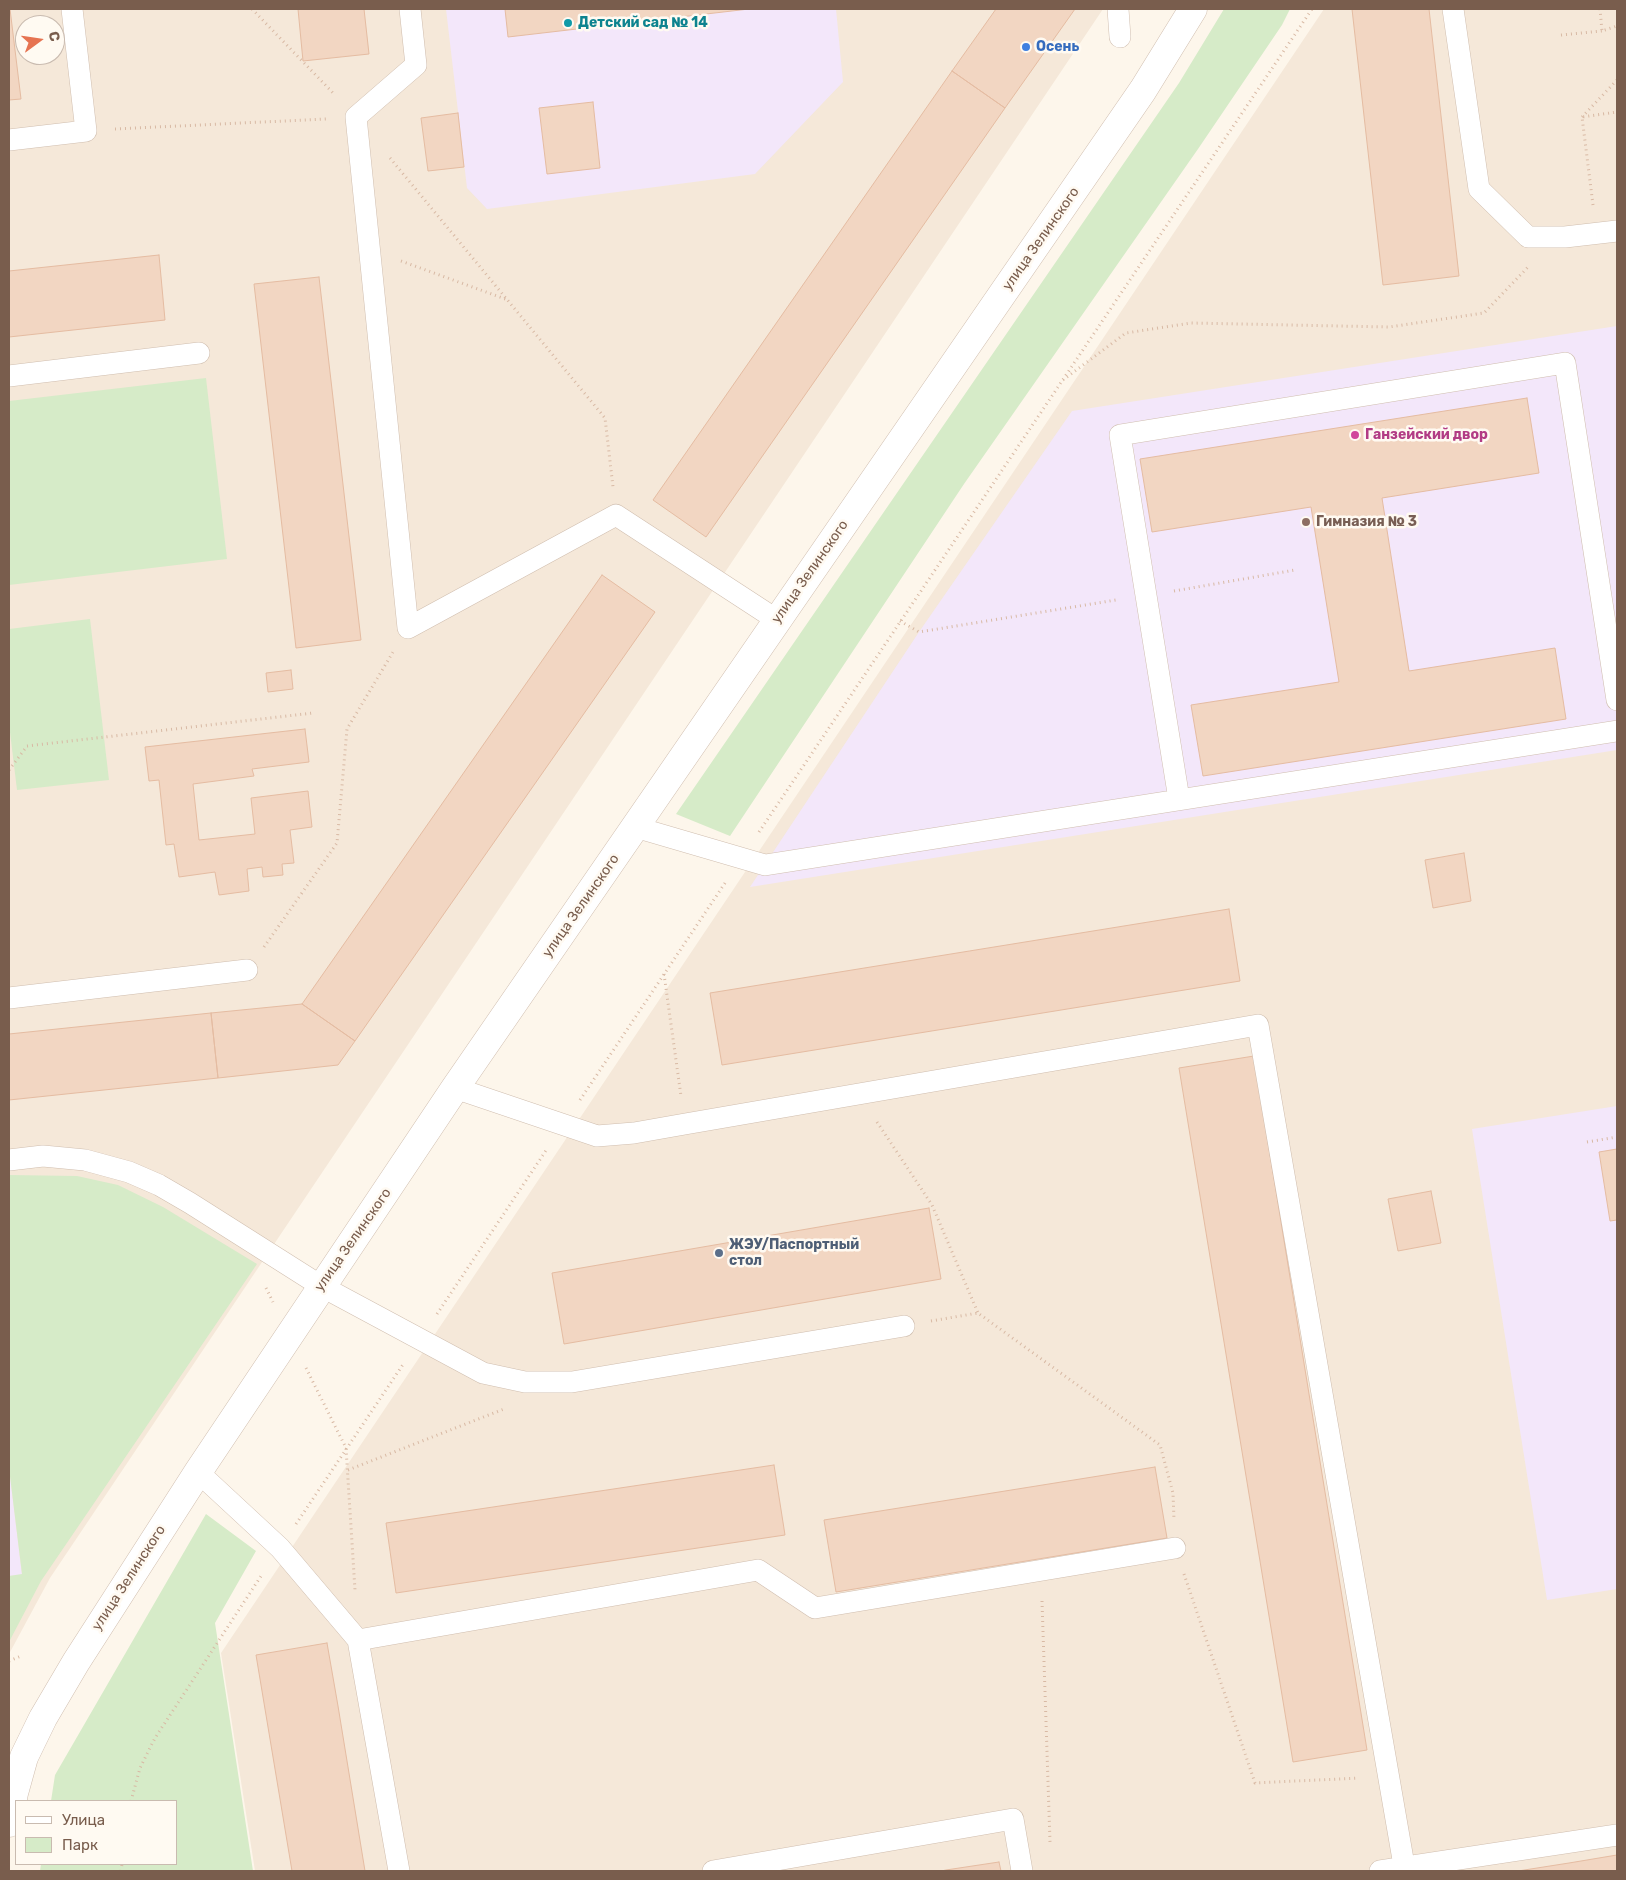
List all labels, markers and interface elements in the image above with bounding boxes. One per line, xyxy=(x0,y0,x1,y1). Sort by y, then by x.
north arrow xyxy=(15,15,65,65)
place label: Детский сад № 14 xyxy=(578,15,708,31)
marker: Детский сад № 14 xyxy=(562,17,574,29)
text: С xyxy=(45,30,64,43)
place label: Осень xyxy=(1036,39,1079,55)
marker: Осень xyxy=(1020,41,1032,53)
street label: улица Зелинского xyxy=(999,184,1083,294)
place label: Ганзейский двор xyxy=(1365,427,1488,443)
marker: Ганзейский двор xyxy=(1349,429,1361,441)
place label: Гимназия № 3 xyxy=(1316,514,1417,530)
marker: Гимназия № 3 xyxy=(1300,516,1312,528)
street label: улица Зелинского xyxy=(768,517,852,627)
street label: улица Зелинского xyxy=(539,851,623,961)
street label: улица Зелинского xyxy=(311,1185,395,1295)
place label: ЖЭУ/Паспортный стол xyxy=(729,1237,859,1270)
marker: ЖЭУ/Паспортный стол xyxy=(713,1247,725,1259)
street label: улица Зелинского xyxy=(89,1522,169,1634)
legend xyxy=(15,1800,178,1865)
text: Улица xyxy=(62,1811,105,1829)
text: Парк xyxy=(62,1836,98,1854)

